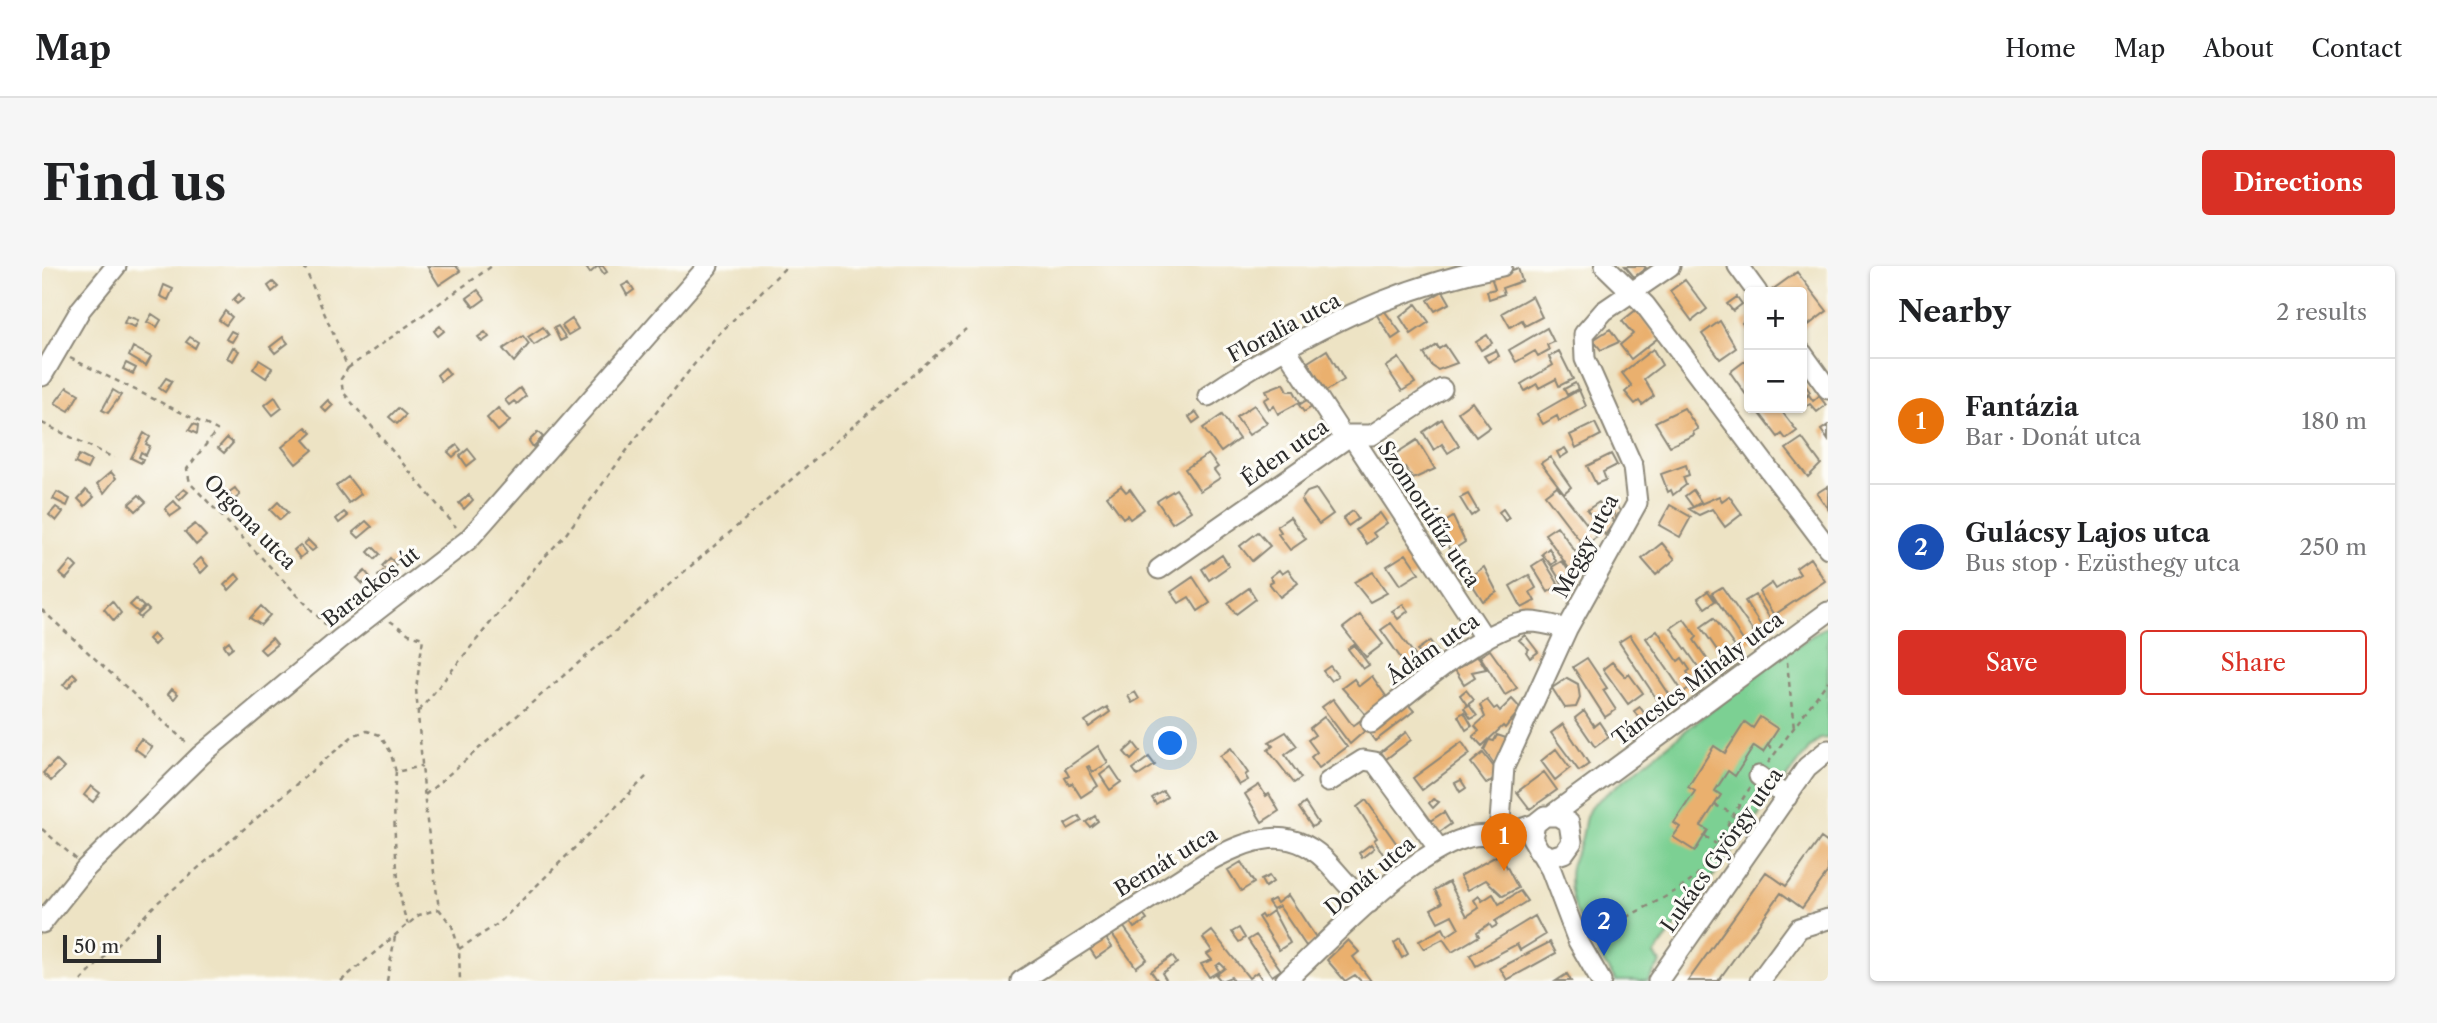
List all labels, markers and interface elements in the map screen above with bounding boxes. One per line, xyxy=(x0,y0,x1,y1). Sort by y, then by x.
text: Map xyxy=(35,28,111,69)
text: Home xyxy=(2005,34,2076,63)
text: Map xyxy=(2114,34,2165,63)
text: About xyxy=(2203,34,2274,63)
text: Contact xyxy=(2312,34,2402,63)
button: Directions xyxy=(2202,150,2395,215)
text: Find us xyxy=(42,152,226,213)
street label: Floralia utca xyxy=(1223,287,1345,368)
map controls xyxy=(1744,287,1807,413)
button: + xyxy=(1744,287,1807,350)
text: Nearby xyxy=(1898,293,2011,330)
text: 2 results xyxy=(2276,298,2367,326)
button: − xyxy=(1744,350,1807,413)
text: Fantázia xyxy=(1965,391,2079,423)
text: 1 xyxy=(1916,407,1926,435)
text: 180 m xyxy=(2302,407,2367,435)
street label: Éden utca xyxy=(1236,413,1334,492)
text: Bar · Donát utca xyxy=(1965,423,2141,451)
street label: Szomorúfűz utca xyxy=(1373,436,1486,592)
street label: Orgona utca xyxy=(199,469,302,575)
street label: Meggy utca xyxy=(1548,489,1624,602)
text: Gulácsy Lajos utca xyxy=(1965,517,2210,549)
text: 2 xyxy=(1914,533,1928,561)
text: 250 m xyxy=(2299,533,2367,561)
street label: Barackos út xyxy=(317,541,424,632)
text: Bus stop · Ezüsthegy utca xyxy=(1965,549,2240,577)
street label: Táncsics Mihály utca xyxy=(1607,606,1789,751)
street label: Ádám utca xyxy=(1381,607,1484,690)
button: Save xyxy=(1898,630,2126,695)
button: Share xyxy=(2140,630,2367,695)
your location xyxy=(1153,726,1187,760)
street label: Lukács György utca xyxy=(1655,762,1788,937)
pin: 1 xyxy=(1481,813,1527,871)
street label: Bernát utca xyxy=(1110,821,1222,902)
street label: Donát utca xyxy=(1320,830,1420,920)
pin: 2 xyxy=(1581,898,1627,956)
scale bar xyxy=(63,932,161,964)
text: 50 m xyxy=(74,935,119,958)

